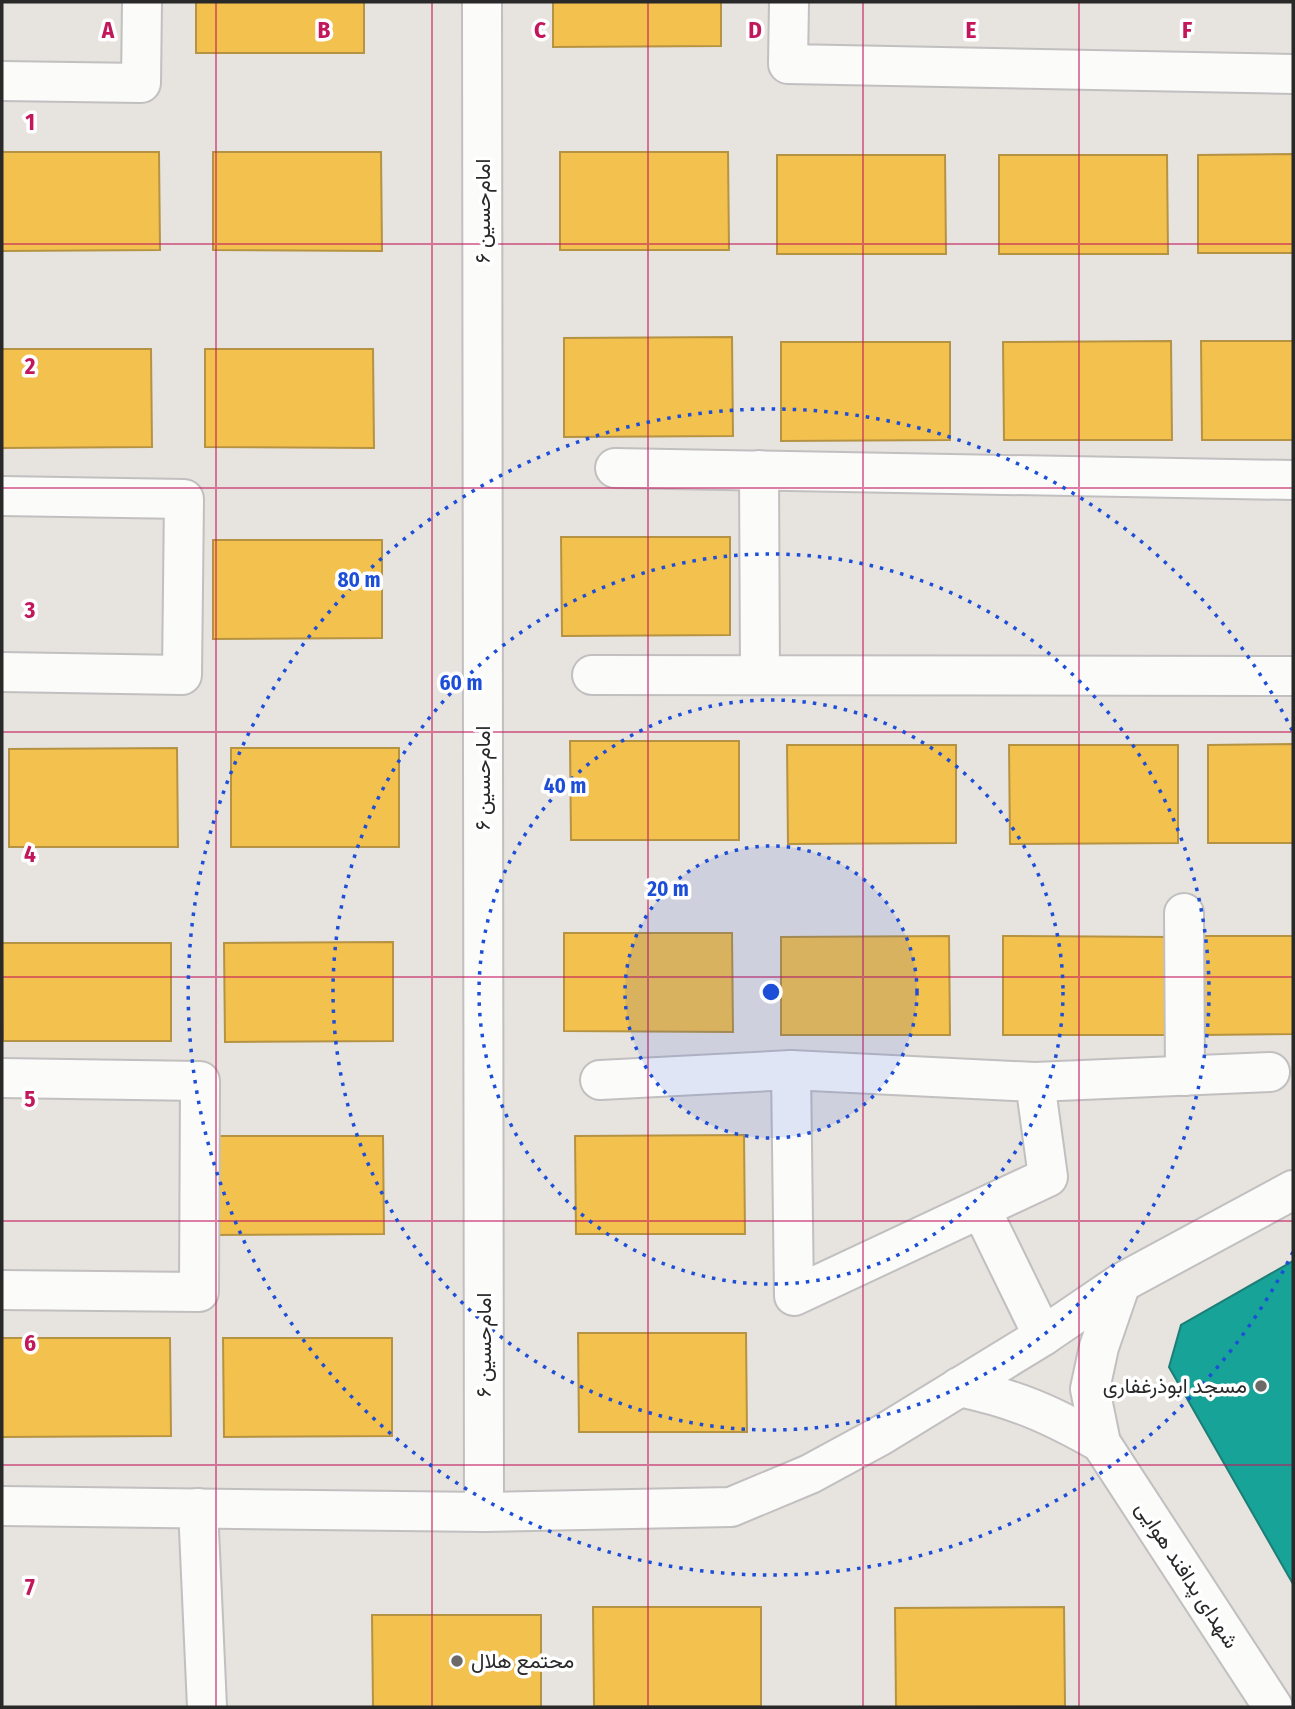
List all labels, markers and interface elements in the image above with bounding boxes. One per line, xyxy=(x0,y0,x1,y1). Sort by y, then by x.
text: A xyxy=(101,16,115,44)
text: B xyxy=(318,16,331,44)
text: C xyxy=(534,16,546,44)
text: D xyxy=(748,16,762,44)
text: E xyxy=(966,16,977,44)
text: F xyxy=(1182,16,1192,44)
text: 1 xyxy=(25,108,35,136)
street label: امام‌حسین ۶ xyxy=(470,159,497,263)
text: 2 xyxy=(24,352,36,380)
text: 80 m xyxy=(338,567,380,593)
text: 3 xyxy=(24,596,36,624)
text: 60 m xyxy=(440,670,482,696)
street label: امام‌حسین ۶ xyxy=(470,726,497,830)
text: 40 m xyxy=(544,773,586,799)
text: 4 xyxy=(24,840,36,868)
text: 20 m xyxy=(646,876,689,902)
centre of rings xyxy=(759,980,783,1004)
text: 5 xyxy=(24,1085,36,1113)
street label: امام‌حسین ۶ xyxy=(471,1293,498,1397)
text: 6 xyxy=(24,1329,36,1357)
place label: مسجد ابوذرغفاری xyxy=(1103,1373,1247,1399)
marker: مسجد ابوذرغفاری xyxy=(1253,1378,1269,1394)
street label: شهدای پدافند هوایی xyxy=(1129,1497,1244,1654)
text: 7 xyxy=(25,1573,35,1601)
place label: محتمع هلال xyxy=(471,1648,574,1675)
marker: محتمع هلال xyxy=(449,1653,465,1669)

